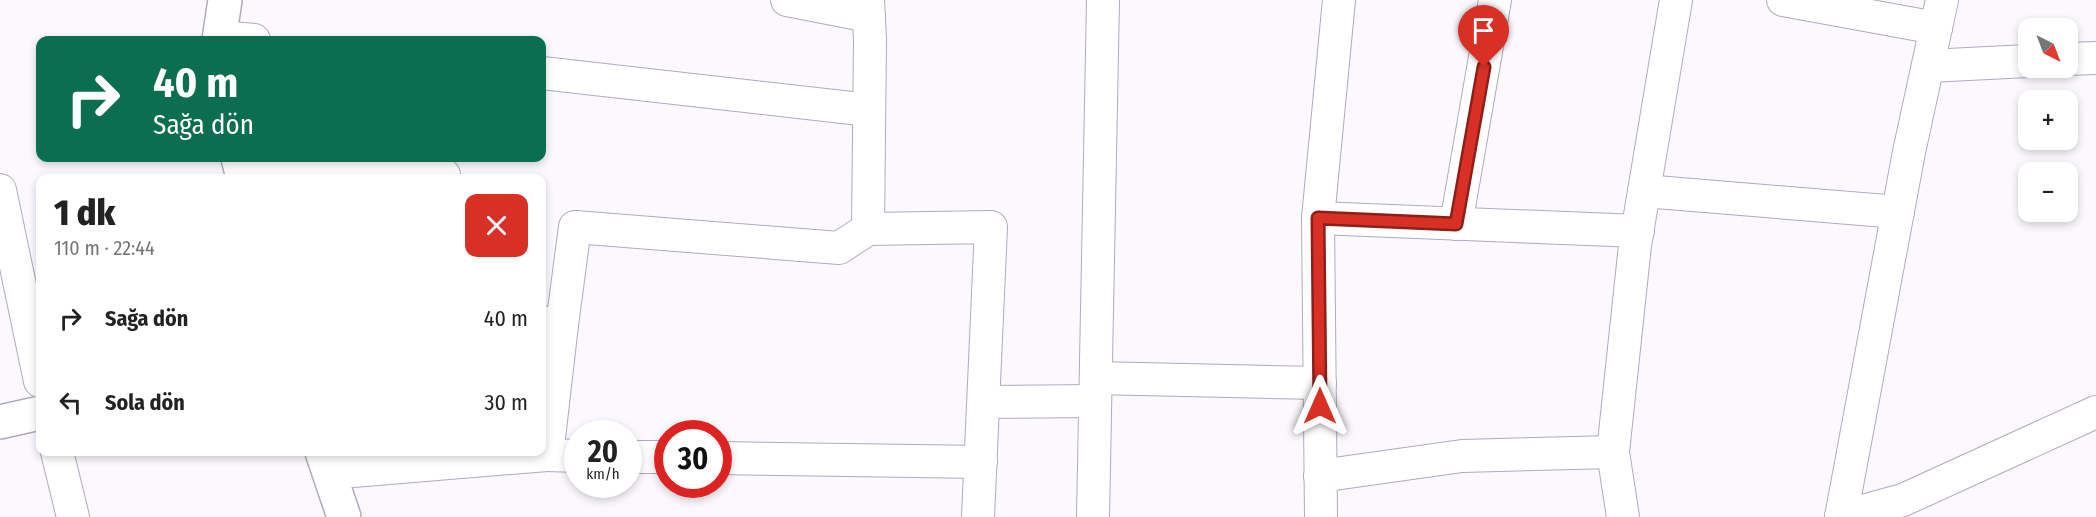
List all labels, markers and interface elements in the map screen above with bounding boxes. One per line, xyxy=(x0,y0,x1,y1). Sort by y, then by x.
pin xyxy=(1458,5,1509,67)
icon: arrive xyxy=(1467,14,1500,47)
north arrow xyxy=(2018,18,2078,78)
map controls xyxy=(2018,18,2078,222)
text: 40 m xyxy=(153,58,238,108)
icon: right xyxy=(54,60,132,138)
button: + xyxy=(2018,90,2078,150)
text: Sağa dön xyxy=(153,109,254,141)
button: − xyxy=(2018,162,2078,222)
text: 1 dk xyxy=(54,191,115,235)
button: close xyxy=(465,194,528,257)
text: 110 m · 22:44 xyxy=(54,236,155,260)
icon: right xyxy=(54,302,87,335)
text: Sağa dön xyxy=(105,305,188,332)
text: 40 m xyxy=(484,305,528,332)
position arrow xyxy=(1288,374,1352,438)
icon: left xyxy=(54,386,87,419)
text: Sola dön xyxy=(105,389,185,416)
text: 30 m xyxy=(485,389,528,416)
speed limit sign: 30 xyxy=(654,420,732,498)
text: 20 xyxy=(588,434,618,470)
text: km/h xyxy=(586,465,620,483)

